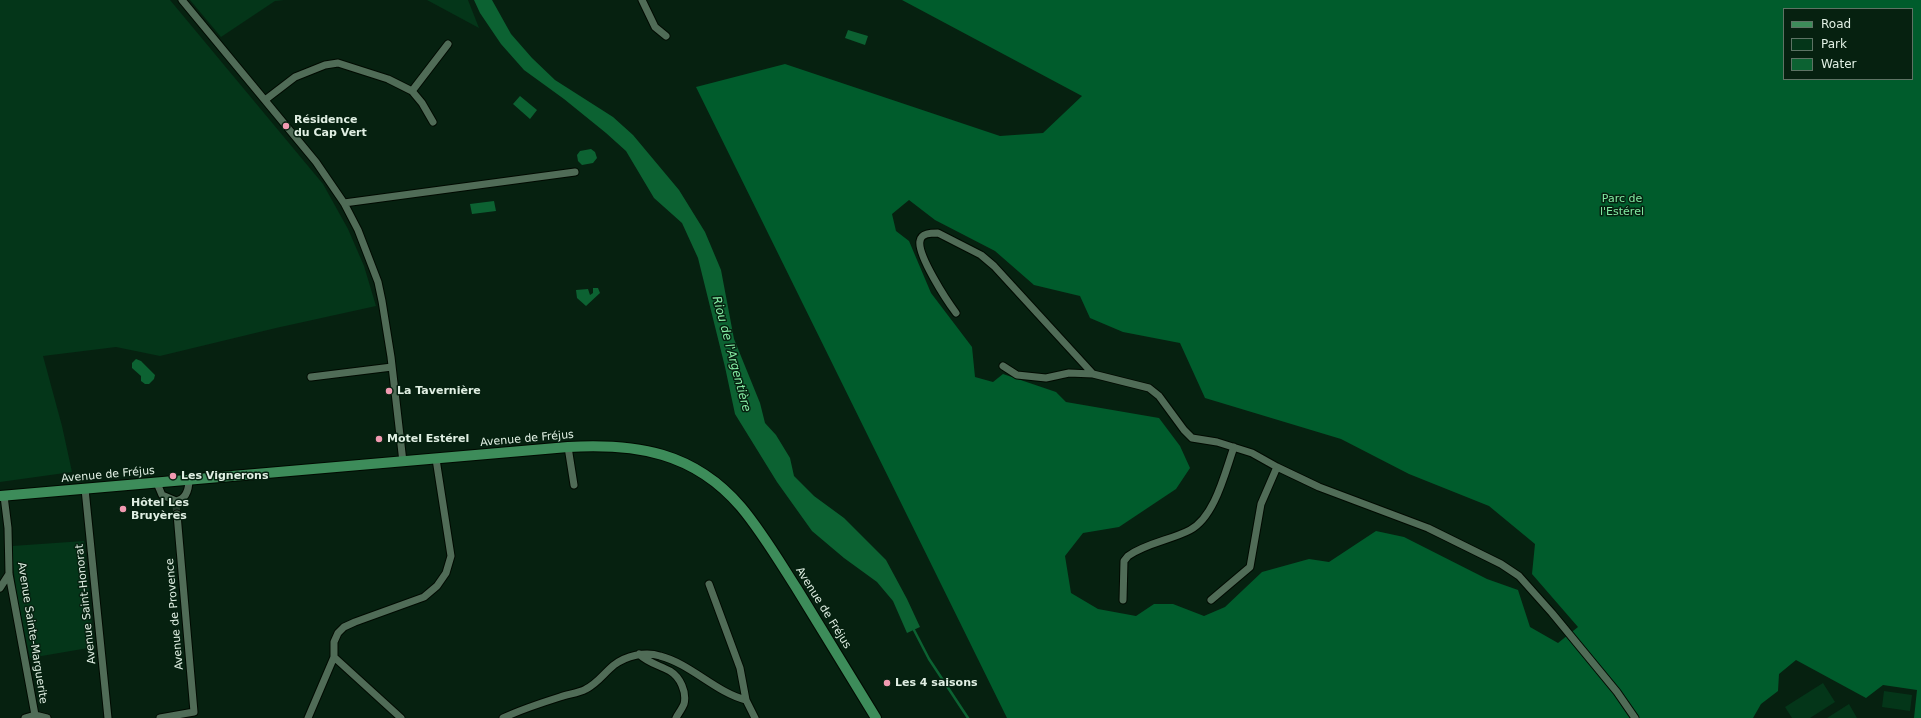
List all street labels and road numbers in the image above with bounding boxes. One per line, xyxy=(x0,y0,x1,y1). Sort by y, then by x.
street label: Avenue de Fréjus xyxy=(480,428,574,450)
street label: Avenue de Fréjus xyxy=(61,464,155,486)
street label: Avenue Saint-Honorat xyxy=(73,543,99,665)
street label: Avenue de Provence xyxy=(164,558,186,670)
street label: Avenue Sainte-Marguerite xyxy=(14,561,50,705)
street label: Avenue de Fréjus xyxy=(793,565,853,651)

